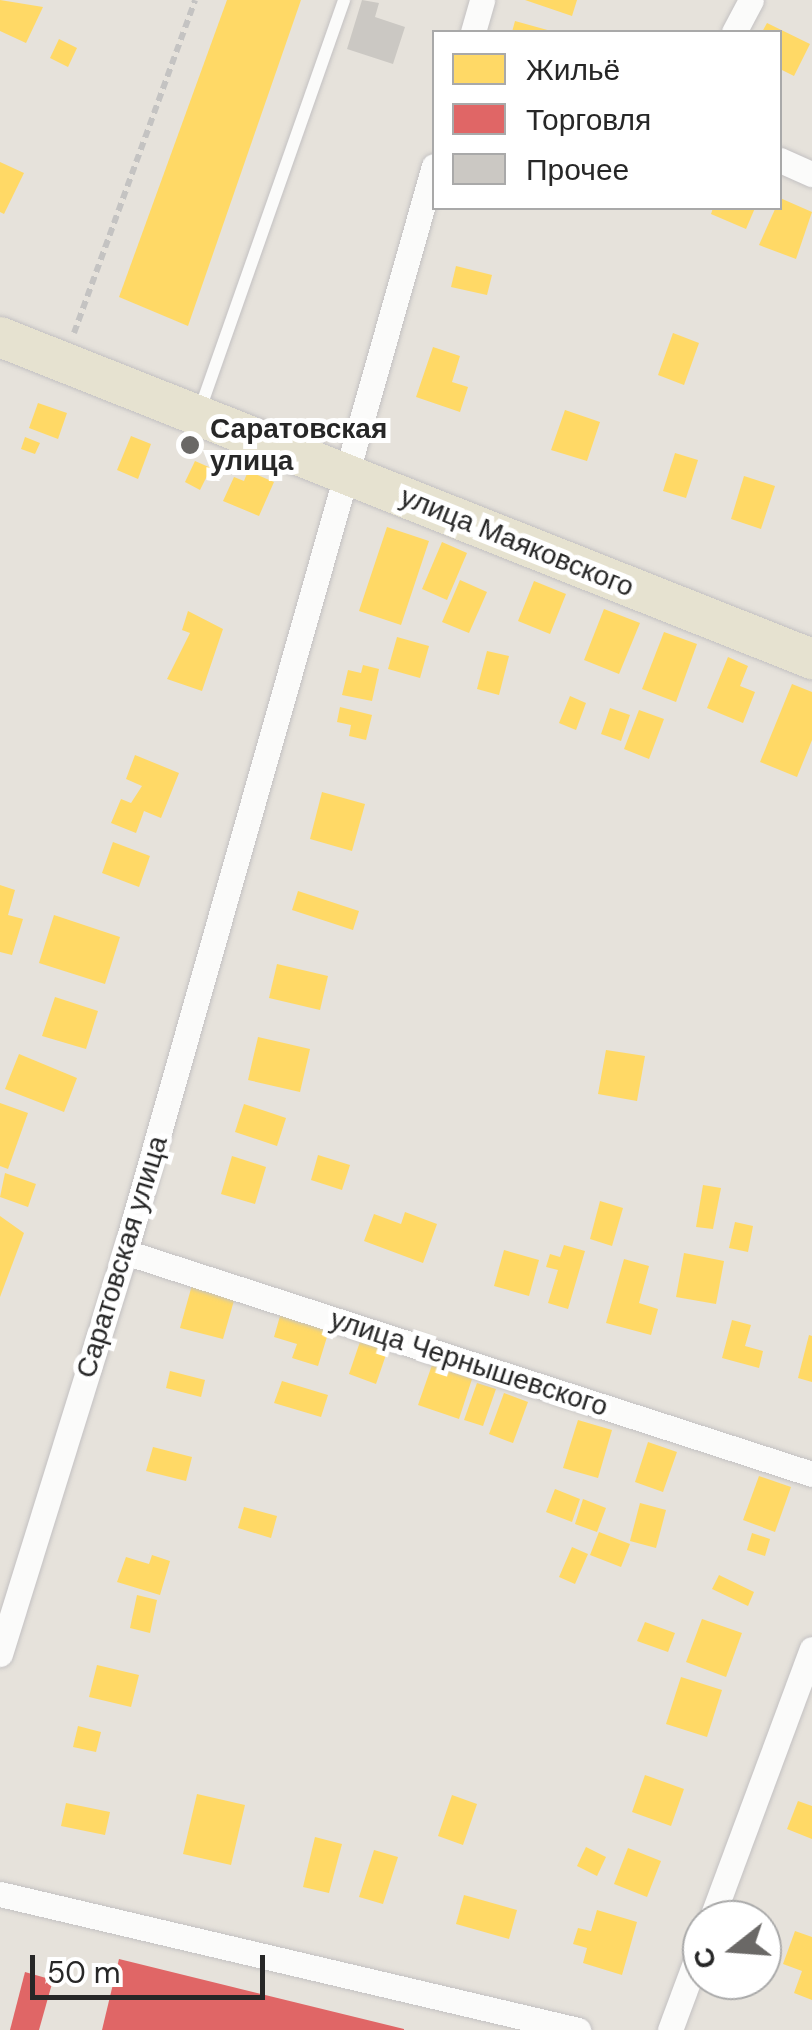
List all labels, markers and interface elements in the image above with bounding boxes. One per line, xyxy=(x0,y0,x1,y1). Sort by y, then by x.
legend xyxy=(432,30,782,210)
text: Жильё xyxy=(526,50,620,89)
text: Торговля xyxy=(526,100,651,139)
text: Прочее xyxy=(526,150,629,189)
place label: Саратовская улица xyxy=(210,412,387,478)
marker: Саратовская улица xyxy=(179,434,201,456)
street label: улица Маяковского xyxy=(395,480,639,604)
street label: Саратовская улица xyxy=(69,1132,175,1382)
street label: улица Чернышевского xyxy=(326,1302,612,1424)
north arrow xyxy=(682,1900,782,2000)
scale bar xyxy=(35,1935,270,1997)
text: С xyxy=(684,1943,725,1973)
text: 50 m xyxy=(47,1953,121,1992)

